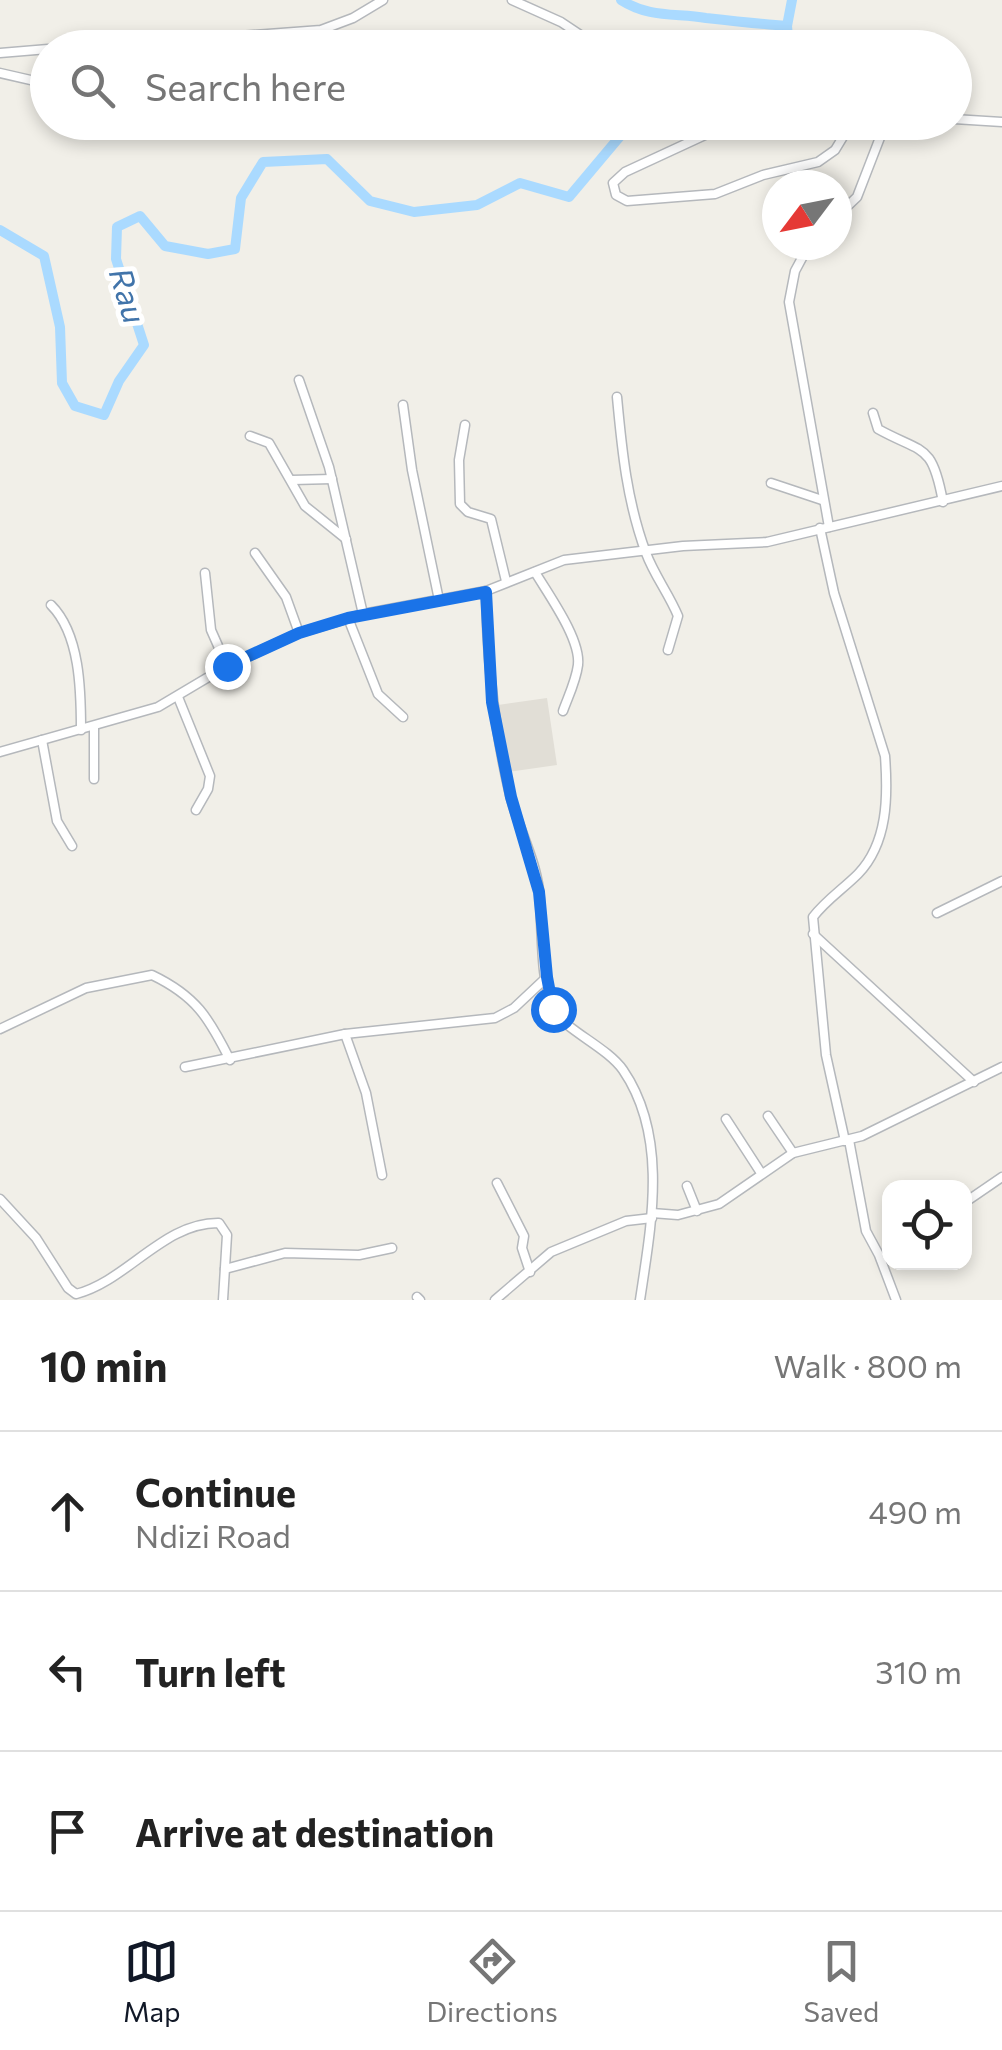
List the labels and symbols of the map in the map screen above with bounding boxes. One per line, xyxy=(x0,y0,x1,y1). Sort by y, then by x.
north arrow xyxy=(762,170,852,260)
water label: Rau xyxy=(102,262,156,328)
route end xyxy=(205,644,251,690)
route start xyxy=(531,987,577,1033)

